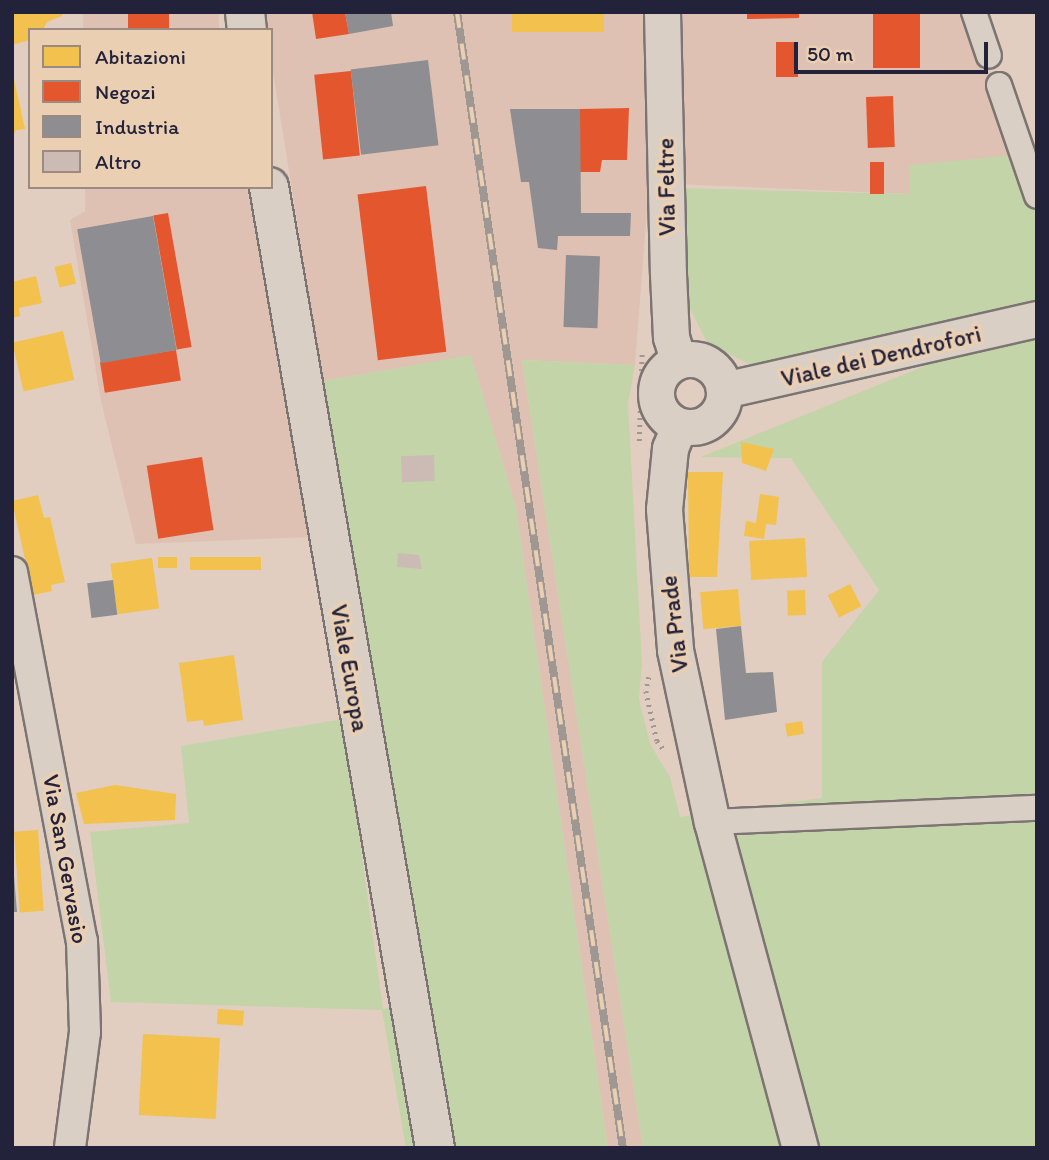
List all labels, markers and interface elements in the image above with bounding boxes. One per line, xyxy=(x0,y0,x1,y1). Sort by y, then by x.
legend xyxy=(28,28,273,189)
scale bar xyxy=(797,28,991,72)
text: 50 m xyxy=(807,41,853,66)
text: Abitazioni xyxy=(95,44,186,69)
text: Negozi xyxy=(95,79,156,104)
text: Industria xyxy=(95,114,179,139)
street label: Via Feltre xyxy=(651,138,681,236)
text: Altro xyxy=(95,149,141,174)
street label: Viale dei Dendrofori xyxy=(778,319,984,393)
street label: Via Prade xyxy=(654,574,694,674)
street label: Viale Europa xyxy=(325,602,375,734)
street label: Via San Gervasio xyxy=(37,772,95,946)

